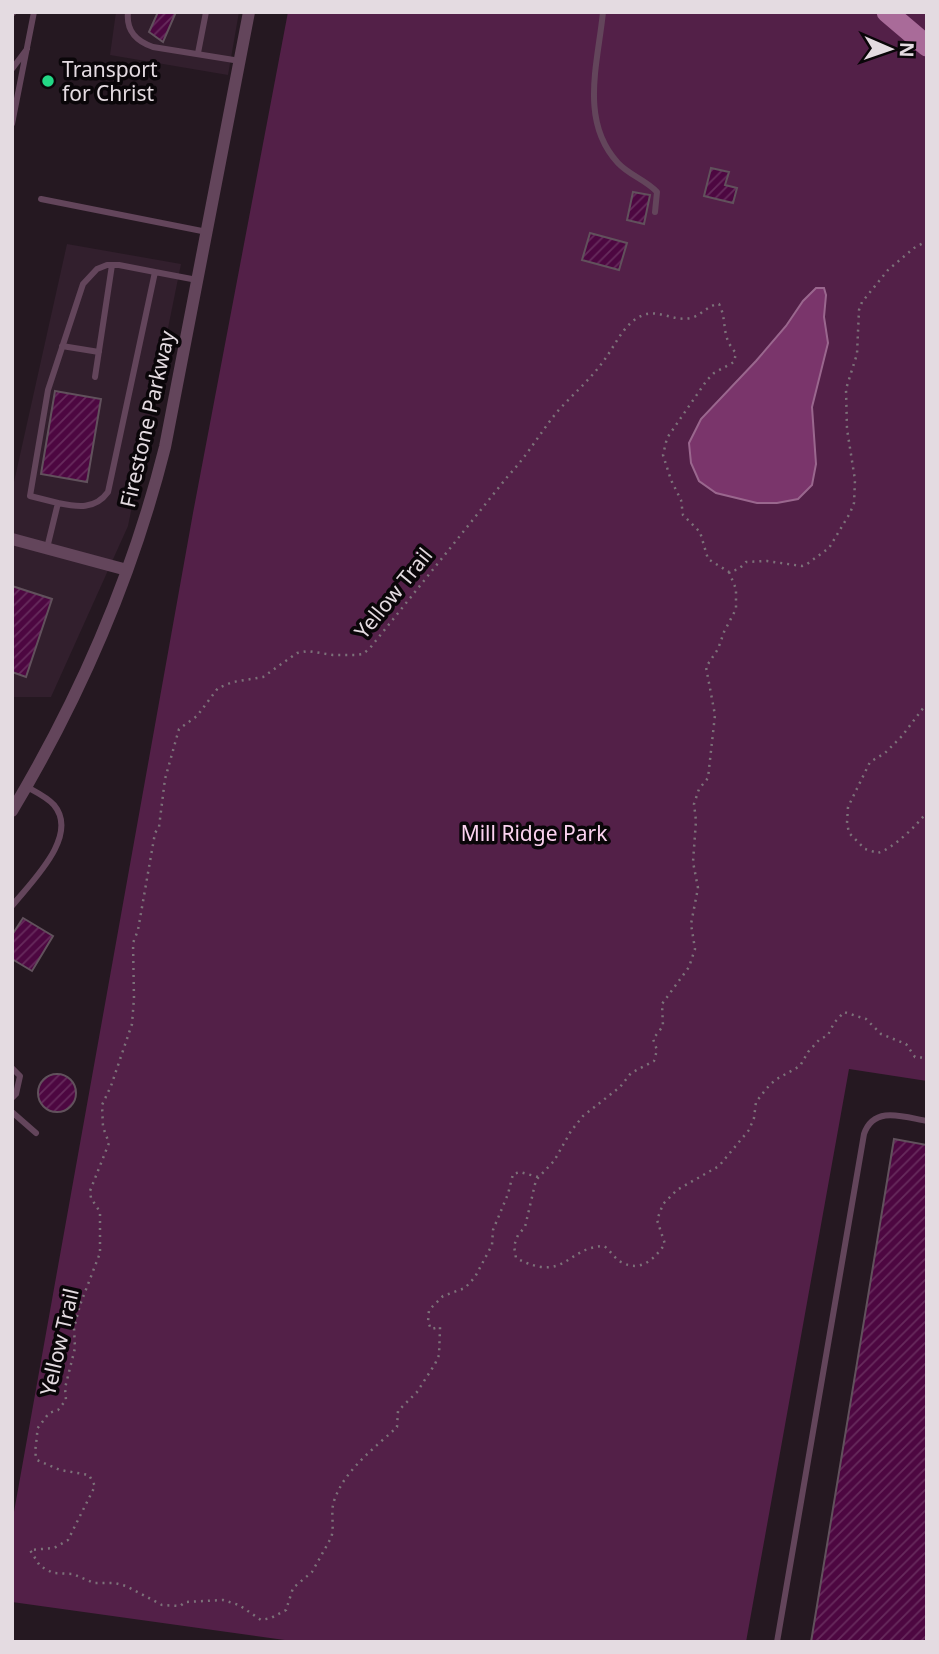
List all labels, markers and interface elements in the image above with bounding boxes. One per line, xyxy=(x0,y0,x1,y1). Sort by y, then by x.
north arrow xyxy=(855,14,925,84)
text: N xyxy=(894,41,920,58)
place label: Transport for Christ xyxy=(62,55,158,107)
marker: Transport for Christ xyxy=(40,73,56,89)
street label: Firestone Parkway xyxy=(113,328,181,510)
street label: Yellow Trail xyxy=(348,542,438,644)
park label: Mill Ridge Park xyxy=(461,819,608,847)
street label: Yellow Trail xyxy=(33,1286,85,1398)

